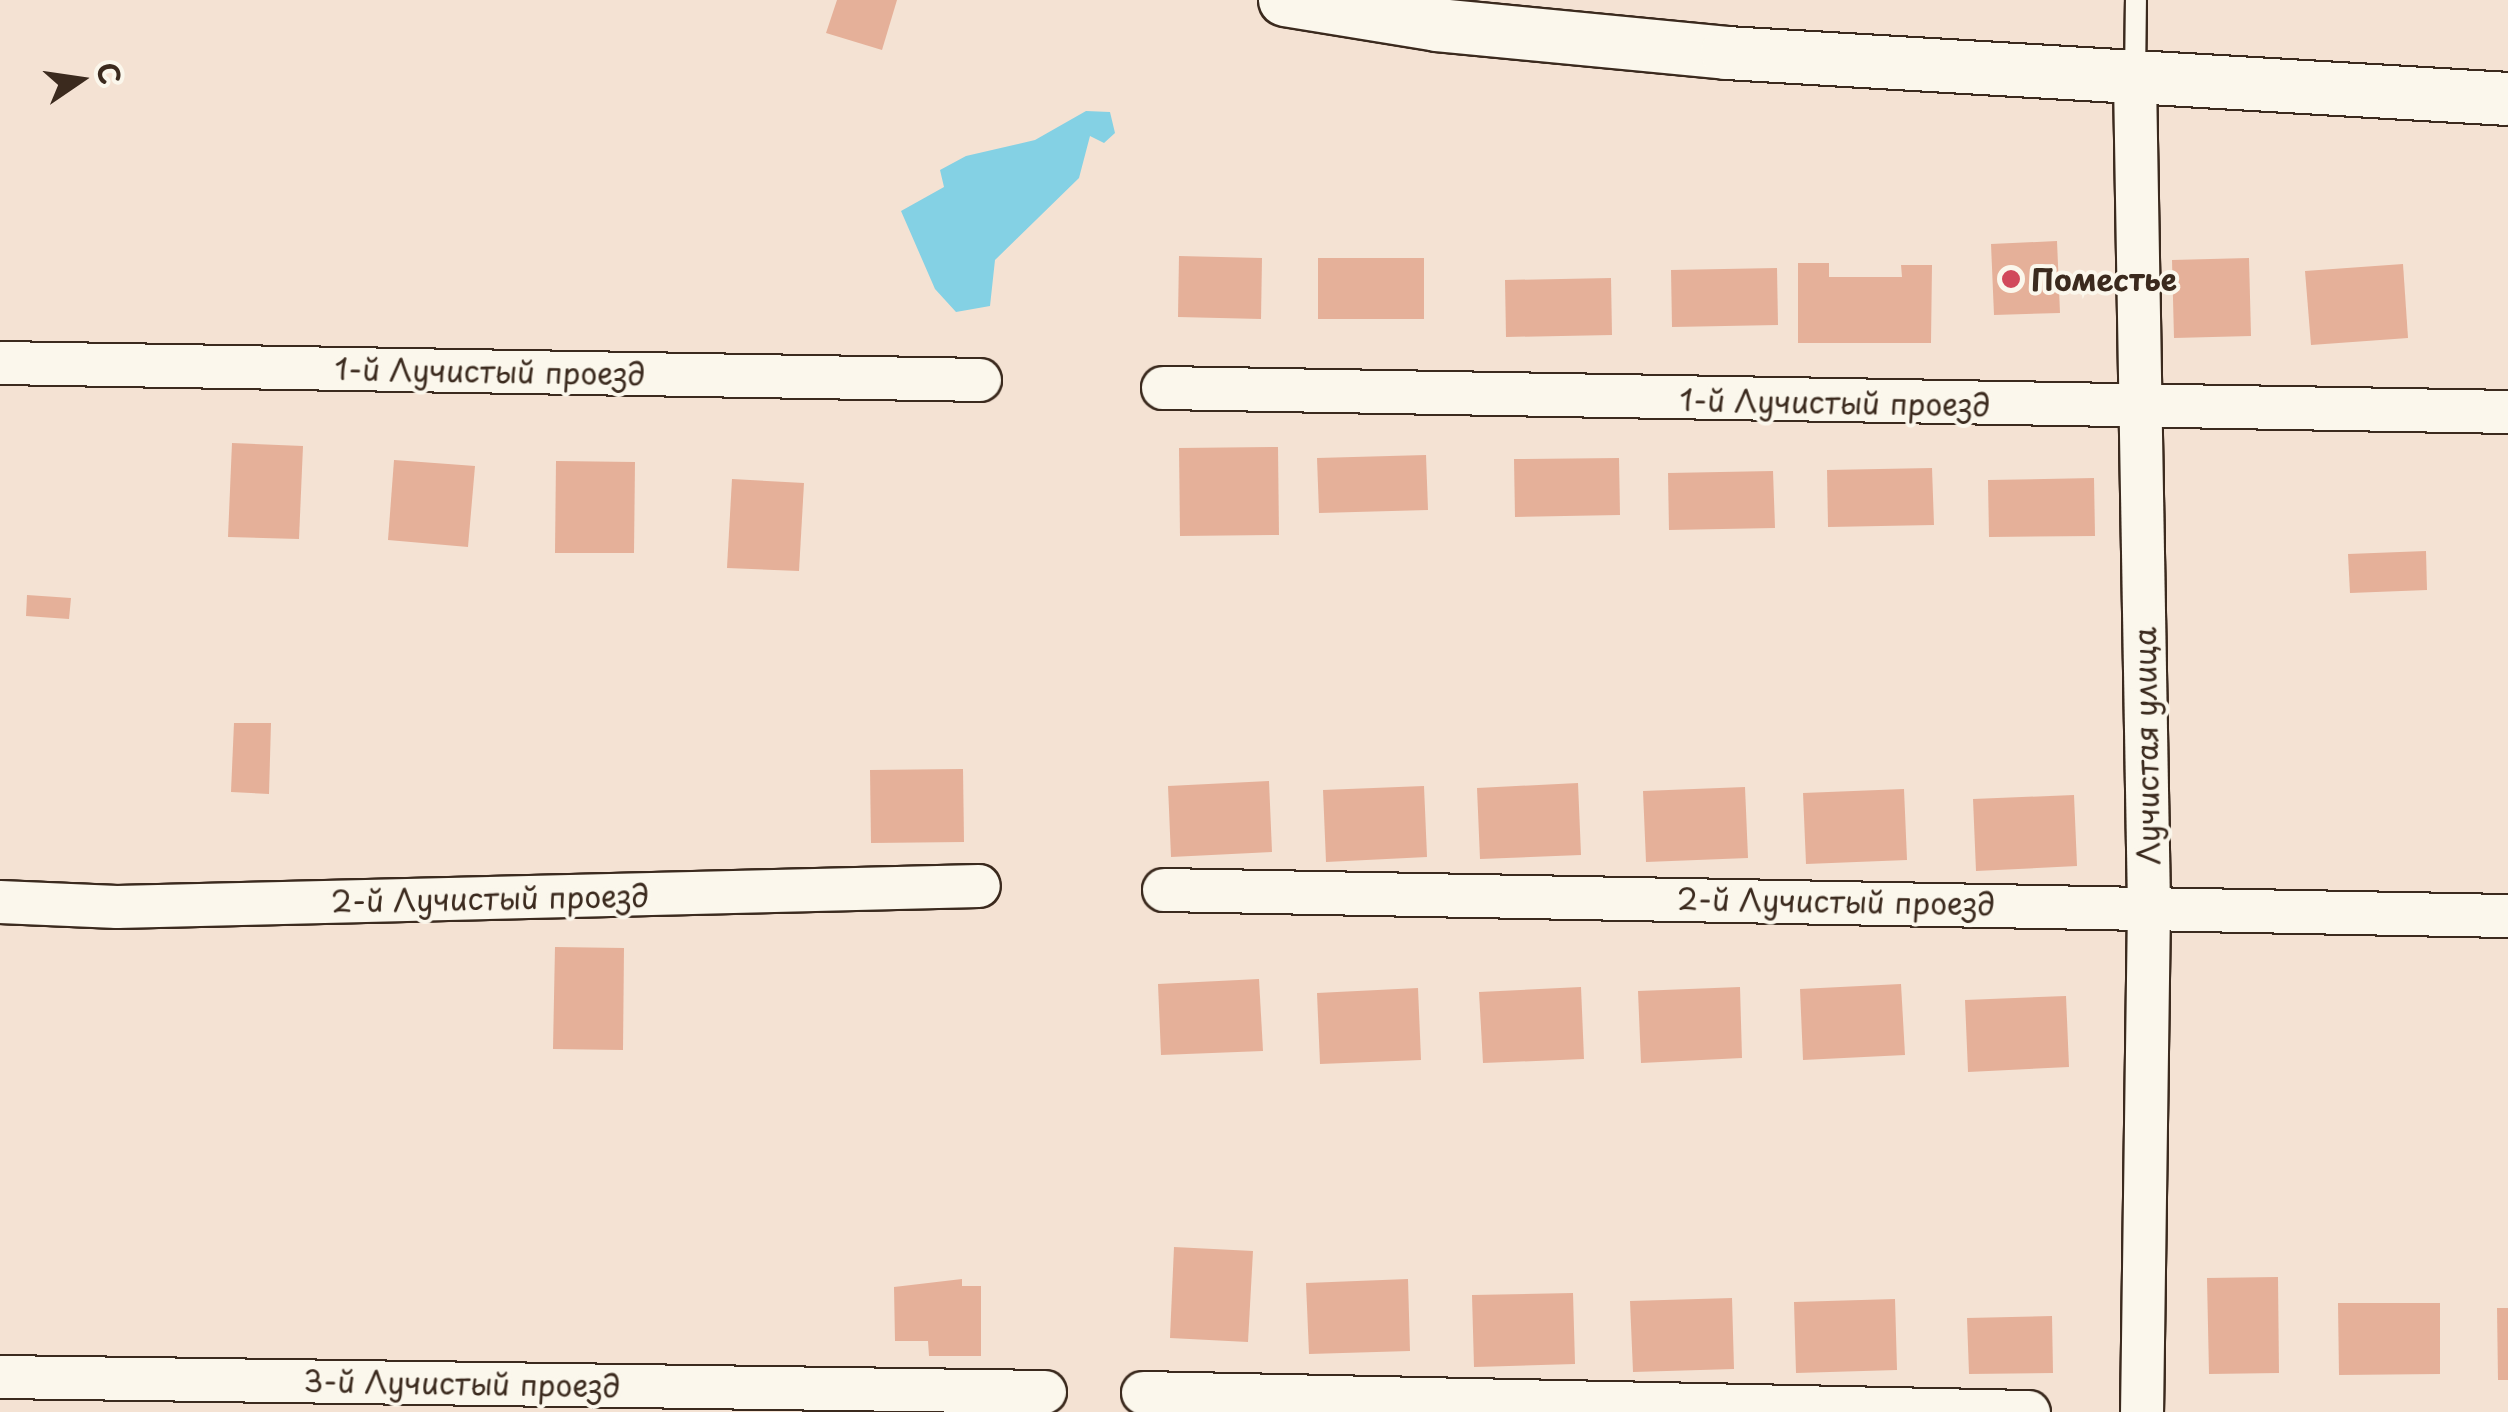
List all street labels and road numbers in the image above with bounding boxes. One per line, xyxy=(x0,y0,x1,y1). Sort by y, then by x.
street label: 1-й Лучистый проезд xyxy=(335,350,645,392)
street label: 1-й Лучистый проезд xyxy=(1680,381,1990,423)
street label: Лучистая улица xyxy=(2126,627,2166,865)
street label: 2-й Лучистый проезд xyxy=(331,877,649,919)
street label: 2-й Лучистый проезд xyxy=(1677,880,1995,922)
street label: 3-й Лучистый проезд xyxy=(303,1362,621,1404)

